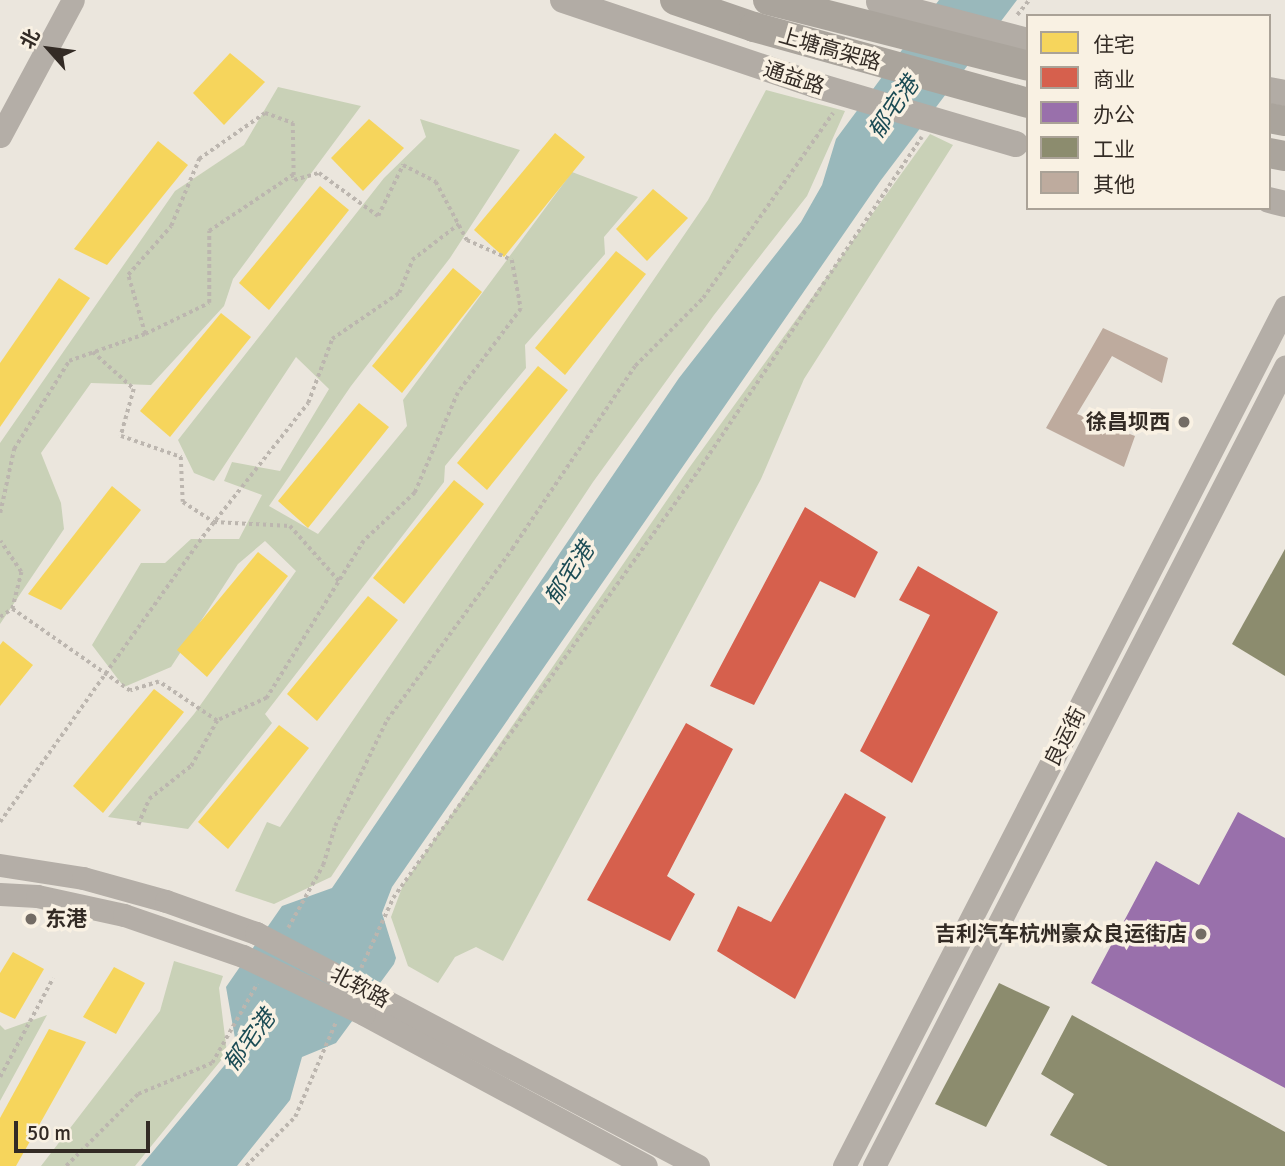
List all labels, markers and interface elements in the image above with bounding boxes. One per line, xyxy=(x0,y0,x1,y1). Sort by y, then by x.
north arrow xyxy=(14,14,84,84)
legend xyxy=(1026,14,1271,210)
street label: 上塘高架路 xyxy=(776,22,884,76)
text: 北 xyxy=(15,25,46,53)
text: 住宅 xyxy=(1093,32,1135,58)
street label: 通益路 xyxy=(760,56,828,100)
text: 商业 xyxy=(1093,67,1135,93)
water label: 郁宅港 xyxy=(863,72,925,144)
text: 办公 xyxy=(1093,102,1135,128)
text: 工业 xyxy=(1093,137,1135,163)
text: 其他 xyxy=(1093,172,1135,198)
place label: 徐昌坝西 xyxy=(1086,409,1170,435)
marker: 徐昌坝西 xyxy=(1176,414,1192,430)
water label: 郁宅港 xyxy=(539,538,601,610)
street label: 良运街 xyxy=(1039,703,1091,771)
place label: 东港 xyxy=(45,906,87,932)
marker: 东港 xyxy=(23,911,39,927)
place label: 吉利汽车杭州豪众良运街店 xyxy=(935,921,1187,947)
marker: 吉利汽车杭州豪众良运街店 xyxy=(1193,926,1209,942)
street label: 北软路 xyxy=(326,961,394,1013)
water label: 郁宅港 xyxy=(218,1005,282,1077)
scale bar xyxy=(18,1106,154,1150)
text: 50 m xyxy=(27,1120,71,1146)

